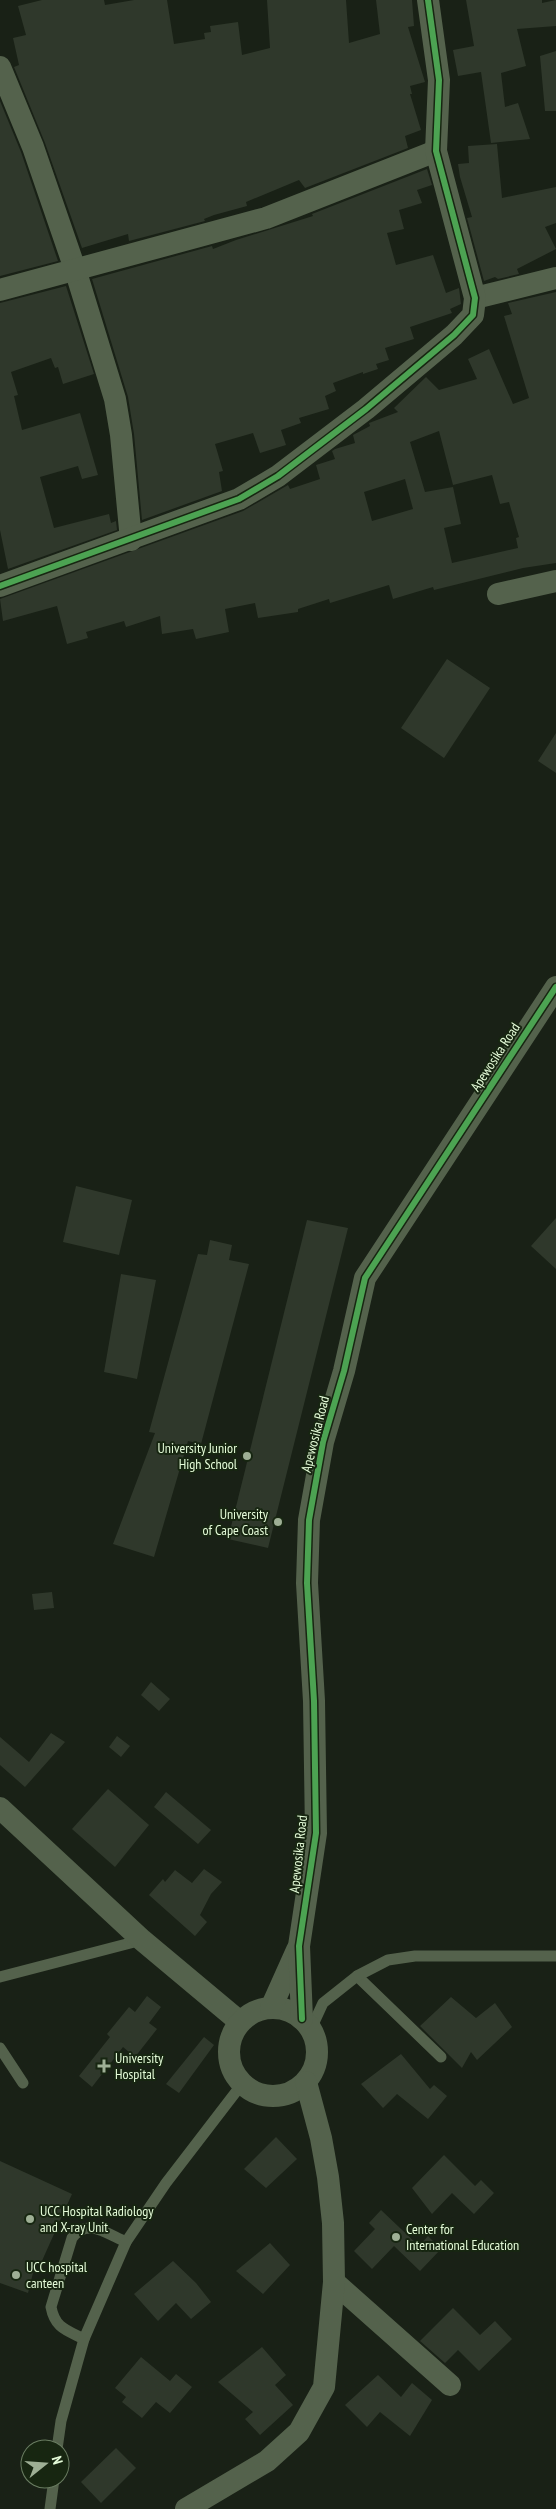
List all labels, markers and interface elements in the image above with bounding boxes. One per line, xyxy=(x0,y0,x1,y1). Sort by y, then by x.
street label: Apewosika Road xyxy=(466,1019,524,1095)
street label: Apewosika Road xyxy=(297,1394,333,1474)
place label: University Junior High School xyxy=(158,1439,238,1473)
marker: University Junior High School xyxy=(241,1450,253,1462)
place label: University of Cape Coast xyxy=(203,1505,269,1539)
marker: University of Cape Coast xyxy=(272,1516,284,1528)
street label: Apewosika Road xyxy=(285,1814,311,1894)
place label: University Hospital xyxy=(115,2049,164,2083)
marker: University Hospital xyxy=(97,2059,111,2073)
place label: UCC Hospital Radiology and X-ray Unit xyxy=(40,2202,154,2236)
marker: UCC Hospital Radiology and X-ray Unit xyxy=(24,2213,36,2225)
place label: Center for International Education xyxy=(406,2220,519,2254)
marker: Center for International Education xyxy=(390,2231,402,2243)
place label: UCC hospital canteen xyxy=(26,2258,88,2292)
marker: UCC hospital canteen xyxy=(10,2269,22,2281)
north arrow xyxy=(20,2439,70,2489)
text: N xyxy=(48,2454,67,2466)

